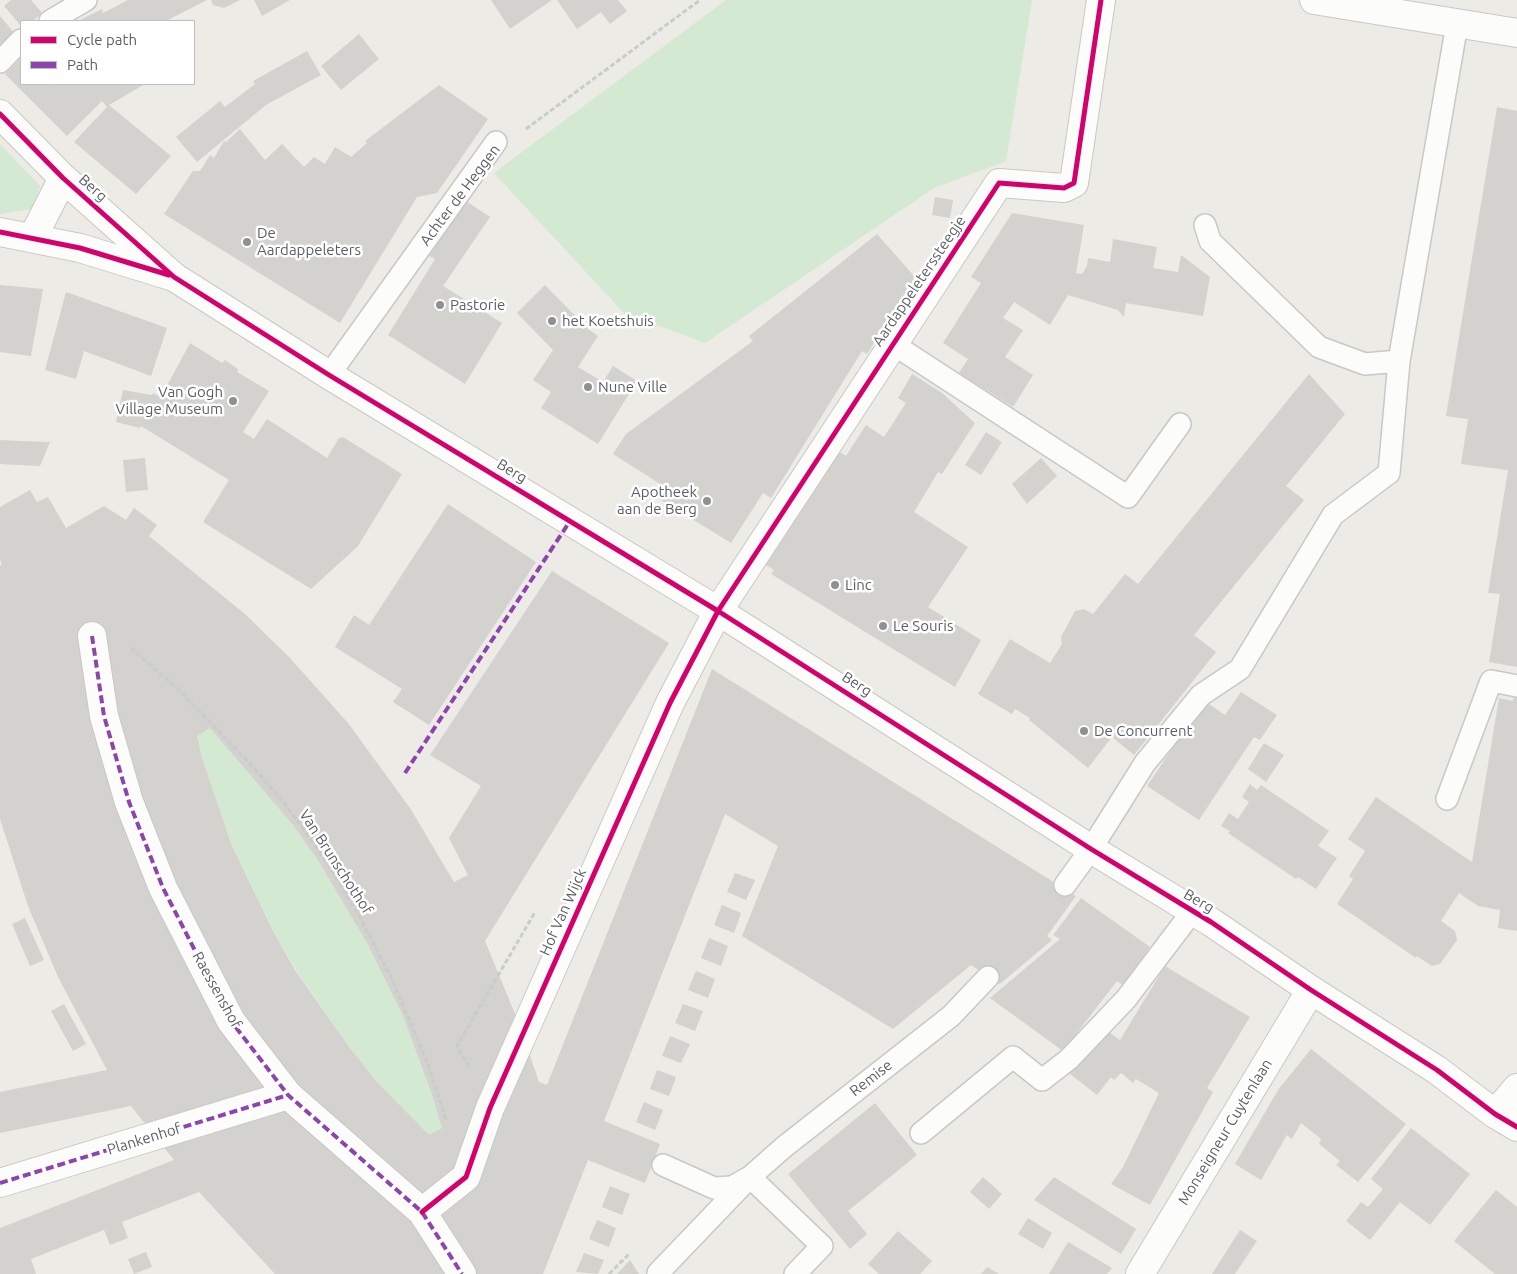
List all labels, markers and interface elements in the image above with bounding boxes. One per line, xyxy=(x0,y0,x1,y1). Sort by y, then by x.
legend xyxy=(20,20,195,85)
text: Cycle path xyxy=(67,31,137,48)
text: Path xyxy=(67,56,98,73)
street label: Achter de Heggen xyxy=(416,141,504,249)
street label: Berg xyxy=(75,171,111,205)
street label: Aardappeleterssteegje xyxy=(869,212,969,350)
place label: De Aardappeleters xyxy=(257,224,361,259)
marker: De Aardappeleters xyxy=(241,236,253,248)
place label: Pastorie xyxy=(450,296,505,314)
marker: Pastorie xyxy=(434,299,446,311)
place label: het Koetshuis xyxy=(562,312,654,330)
marker: het Koetshuis xyxy=(546,315,558,327)
place label: Nune Ville xyxy=(598,378,667,396)
marker: Nune Ville xyxy=(582,381,594,393)
place label: Van Gogh Village Museum xyxy=(116,383,223,418)
marker: Van Gogh Village Museum xyxy=(227,395,239,407)
street label: Berg xyxy=(494,455,530,487)
place label: Apotheek aan de Berg xyxy=(617,483,697,518)
marker: Apotheek aan de Berg xyxy=(701,495,713,507)
place label: Linc xyxy=(845,576,872,594)
marker: Linc xyxy=(829,579,841,591)
place label: Le Souris xyxy=(893,617,953,635)
marker: Le Souris xyxy=(877,620,889,632)
street label: Berg xyxy=(839,668,875,700)
place label: De Concurrent xyxy=(1094,722,1192,740)
marker: De Concurrent xyxy=(1078,725,1090,737)
street label: Van Brunschothof xyxy=(295,806,377,918)
street label: Hof Van Wijck xyxy=(536,866,590,958)
street label: Berg xyxy=(1181,885,1217,917)
street label: Raessenshof xyxy=(189,949,245,1031)
street label: Remise xyxy=(846,1056,896,1100)
street label: Monseigneur Cuytenlaan xyxy=(1174,1056,1276,1208)
street label: Plankenhof xyxy=(105,1119,183,1159)

